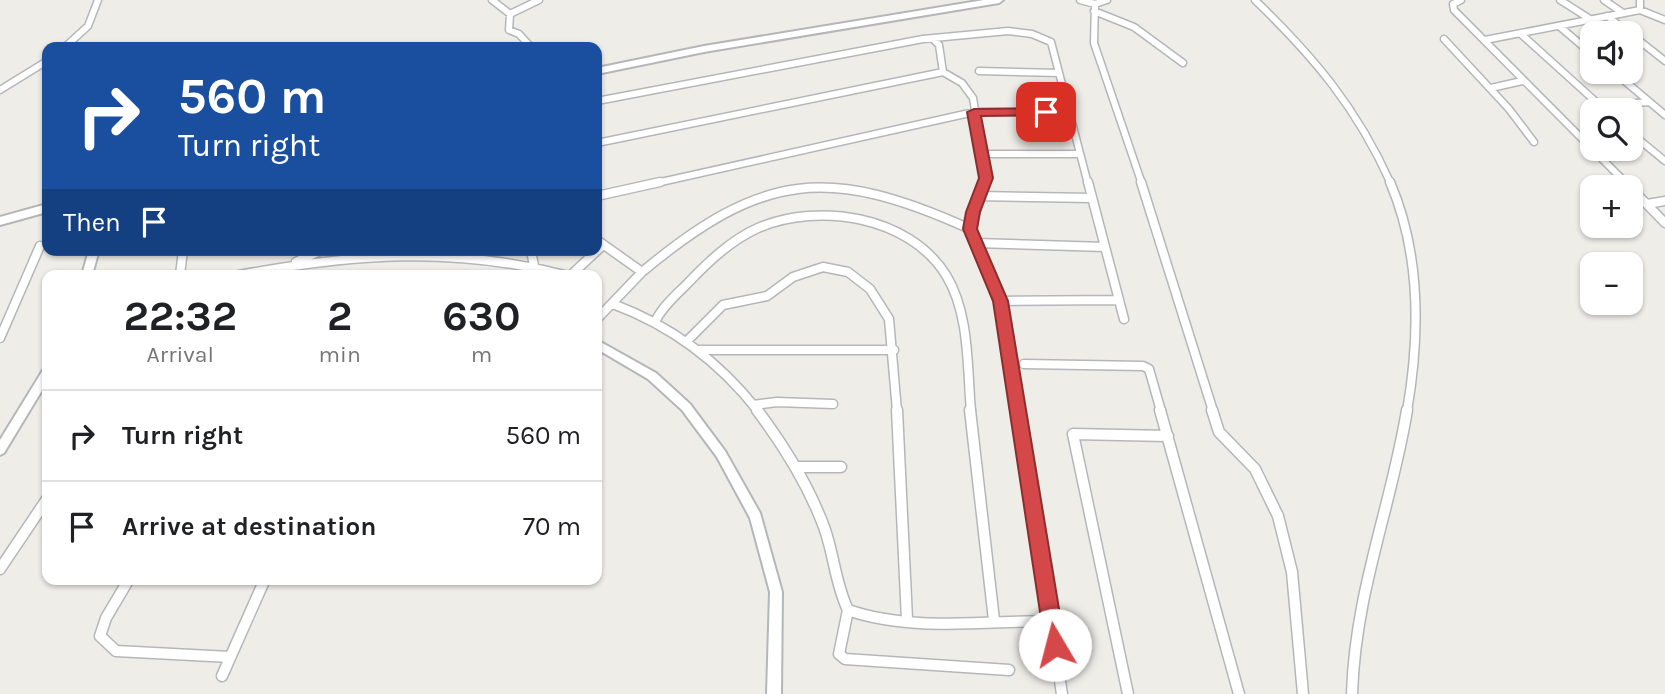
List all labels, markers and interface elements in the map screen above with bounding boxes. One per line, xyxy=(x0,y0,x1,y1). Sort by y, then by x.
map controls xyxy=(1580,21,1643,315)
button: sound xyxy=(1580,21,1643,84)
text: 560 m xyxy=(178,68,326,125)
icon: right xyxy=(63,70,154,161)
pin xyxy=(1016,82,1076,142)
icon: arrive xyxy=(1027,93,1065,131)
button: search xyxy=(1580,98,1643,161)
text: Turn right xyxy=(178,127,320,164)
button: + xyxy=(1580,175,1643,238)
icon: arrive xyxy=(135,203,173,241)
text: Then xyxy=(63,207,121,238)
button: − xyxy=(1580,252,1643,315)
text: 22:32 xyxy=(123,291,237,341)
text: 2 xyxy=(327,291,352,341)
text: 630 xyxy=(442,291,521,341)
text: Arrival xyxy=(147,341,214,368)
text: min xyxy=(319,341,361,368)
text: m xyxy=(471,341,492,368)
icon: right xyxy=(63,417,101,455)
text: Turn right xyxy=(122,420,243,451)
text: 560 m xyxy=(506,420,581,451)
icon: arrive xyxy=(63,508,101,546)
text: Arrive at destination xyxy=(122,511,376,542)
text: 70 m xyxy=(523,511,581,542)
position arrow xyxy=(1018,608,1092,682)

